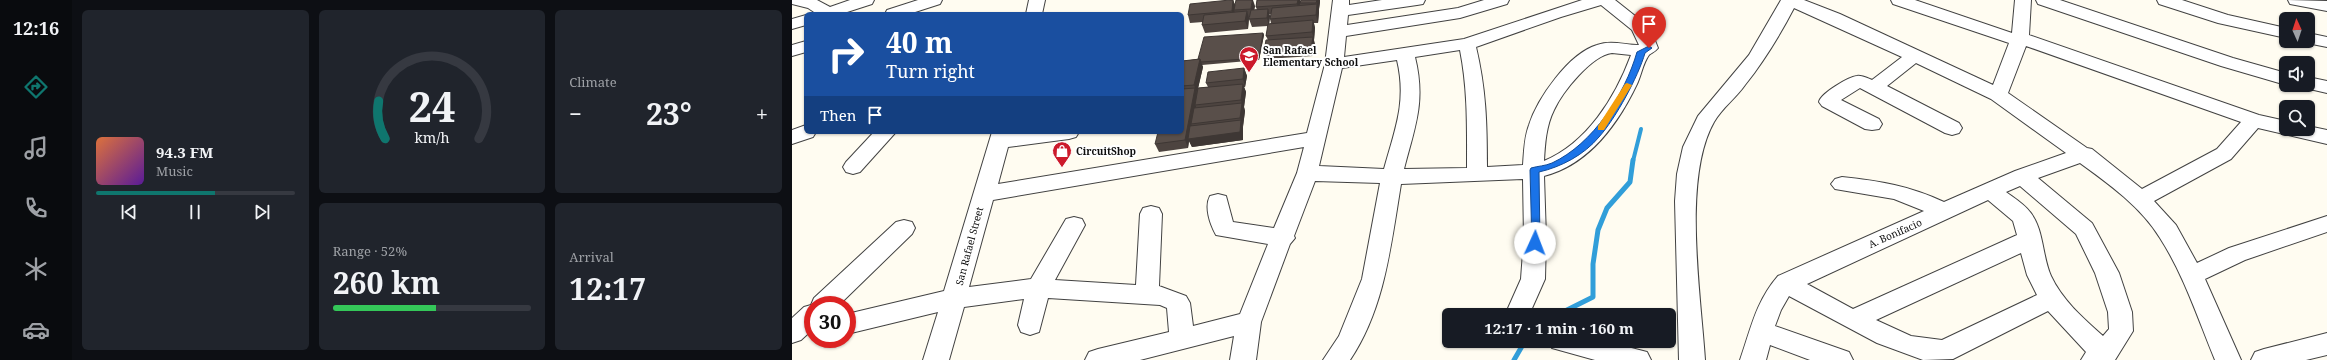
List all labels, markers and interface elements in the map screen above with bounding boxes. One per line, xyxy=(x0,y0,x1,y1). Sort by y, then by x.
pin xyxy=(1632,7.0,1666,48)
north arrow xyxy=(2279,12,2315,48)
map controls xyxy=(2279,12,2315,136)
icon: arrive xyxy=(1638,13,1660,35)
text: 12:16 xyxy=(13,16,59,40)
text: 40 m xyxy=(886,23,953,61)
icon: right xyxy=(820,28,872,80)
place label: San Rafael Elementary School xyxy=(1263,43,1359,69)
school or university icon: San Rafael Elementary School xyxy=(1238,45,1260,73)
button: sound xyxy=(2279,56,2315,92)
text: Turn right xyxy=(886,59,975,83)
icon: directions xyxy=(22,73,50,101)
text: Climate xyxy=(569,73,617,91)
text: 24 xyxy=(408,78,455,134)
text: 23° xyxy=(646,93,692,134)
text: − xyxy=(569,98,582,128)
text: + xyxy=(756,98,768,128)
button: search xyxy=(2279,100,2315,136)
icon: arrive xyxy=(864,104,886,126)
text: Then xyxy=(820,105,856,125)
text: km/h xyxy=(414,128,450,147)
icon: music xyxy=(22,134,50,162)
shop icon: CircuitShop xyxy=(1051,140,1073,168)
text: 94.3 FM xyxy=(156,142,213,162)
place label: CircuitShop xyxy=(1076,144,1136,158)
text: Music xyxy=(156,162,193,180)
icon: phone xyxy=(22,194,50,222)
icon: previous xyxy=(118,201,140,223)
icon: pause xyxy=(184,201,206,223)
icon: next xyxy=(251,201,273,223)
street label: San Rafael Street xyxy=(952,205,986,287)
street label: A. Bonifacio xyxy=(1866,215,1924,251)
position arrow xyxy=(1514,222,1556,264)
text: Range · 52% xyxy=(333,242,407,260)
text: Arrival xyxy=(569,248,614,266)
icon: climate xyxy=(22,255,50,283)
text: 260 km xyxy=(333,262,440,303)
text: 12:17 xyxy=(569,268,646,309)
speed limit sign: 30 xyxy=(804,296,856,348)
icon: car xyxy=(22,316,50,344)
text: 12:17 · 1 min · 160 m xyxy=(1484,318,1634,338)

